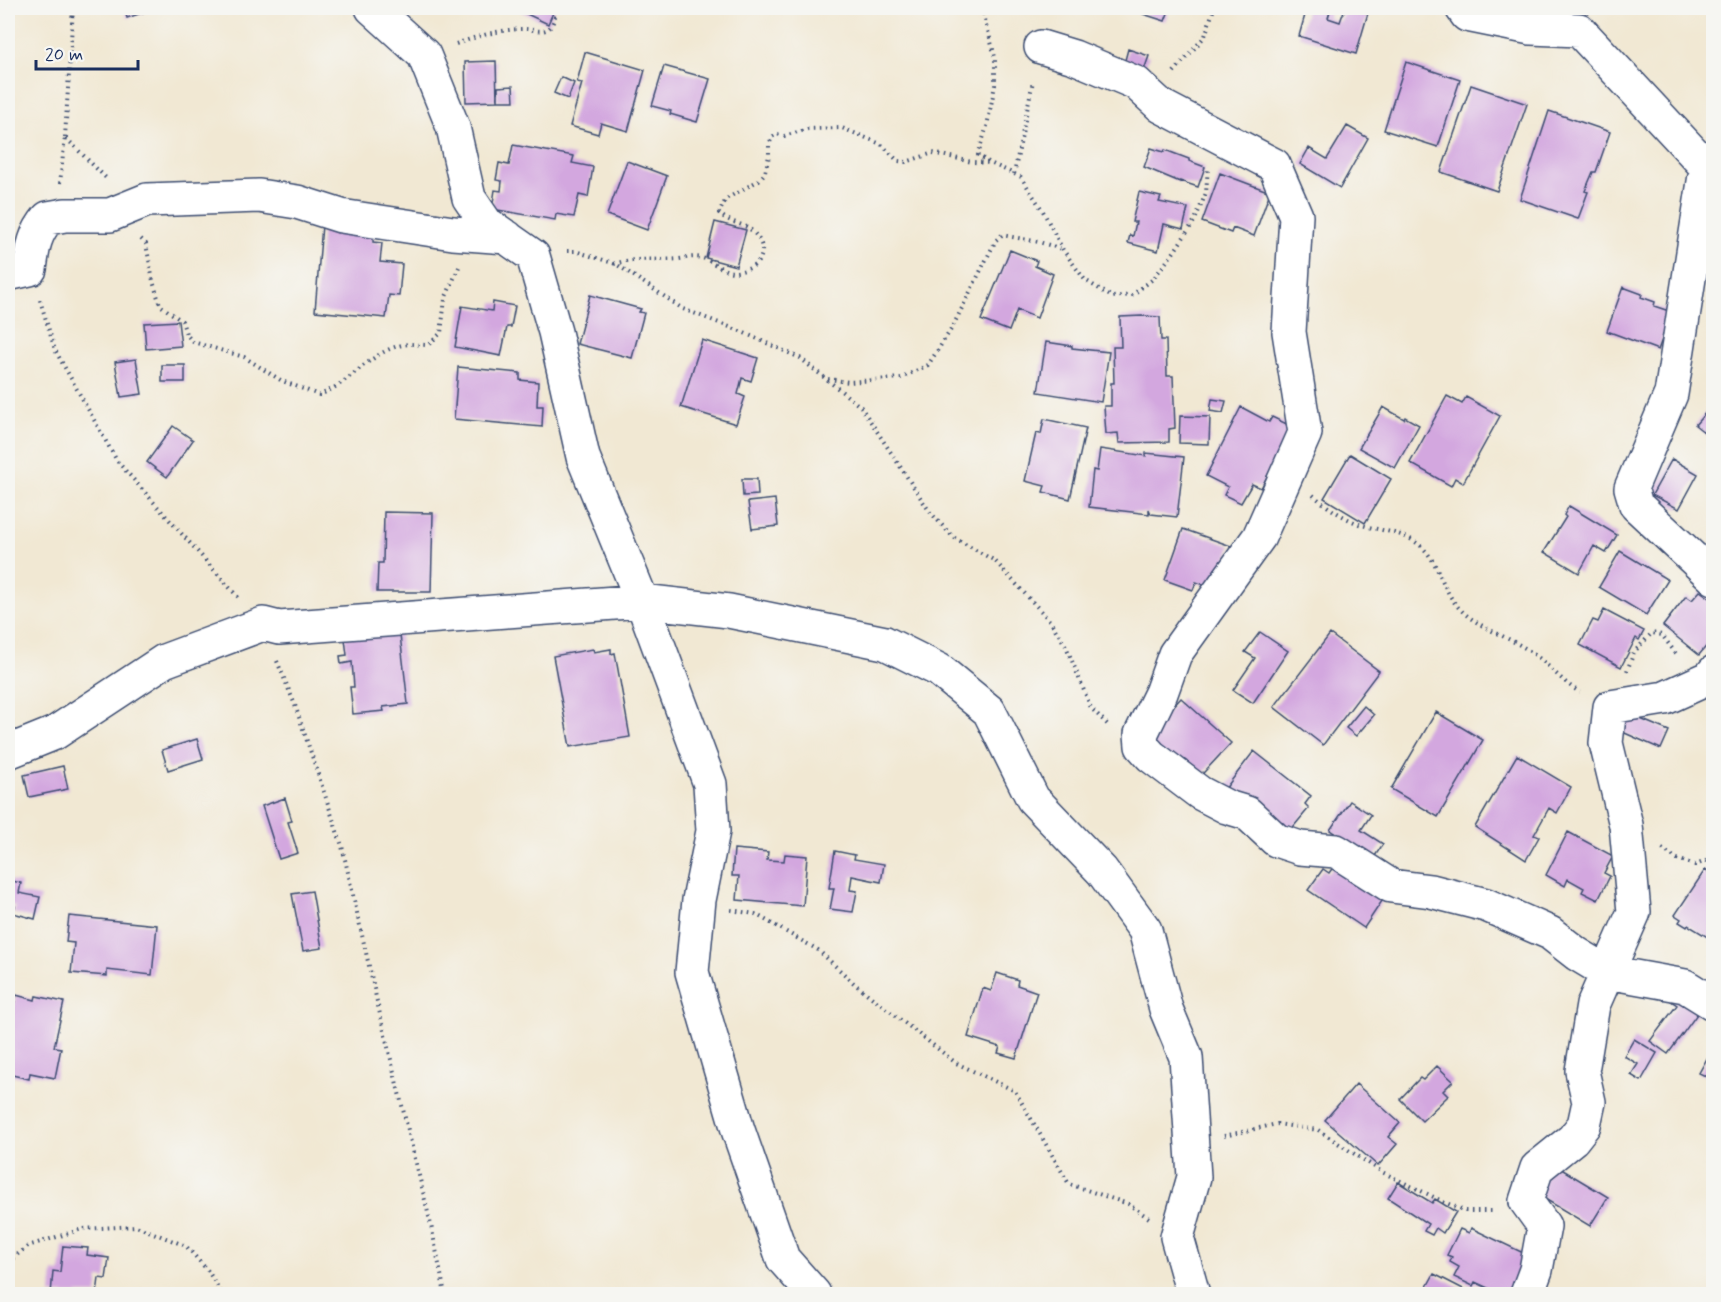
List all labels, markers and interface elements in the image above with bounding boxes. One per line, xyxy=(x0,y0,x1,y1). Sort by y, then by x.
scale bar xyxy=(36,33,138,71)
text: 20 m xyxy=(45,43,83,67)

